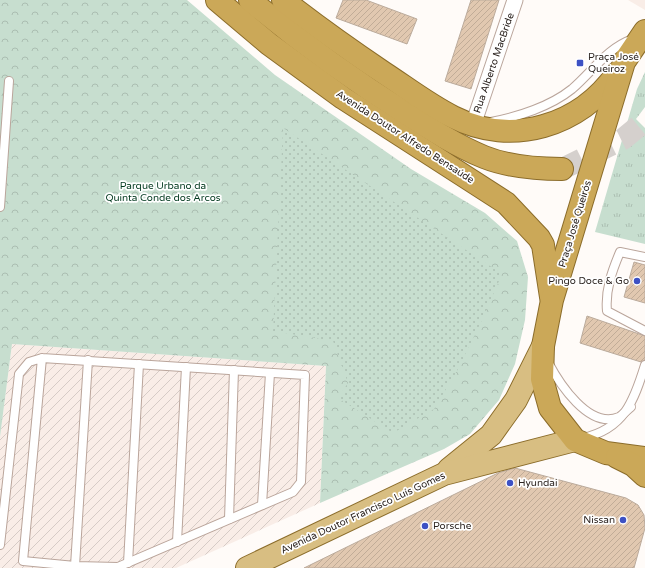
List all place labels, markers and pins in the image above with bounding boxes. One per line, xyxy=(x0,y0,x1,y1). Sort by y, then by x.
place label: Praça José Queiroz xyxy=(588,51,639,75)
marker: Praça José Queiroz xyxy=(575,58,585,68)
place label: Pingo Doce & Go xyxy=(548,275,629,287)
marker: Pingo Doce & Go xyxy=(632,276,642,286)
place label: Hyundai xyxy=(518,477,557,489)
marker: Hyundai xyxy=(505,478,515,488)
place label: Nissan xyxy=(583,514,615,526)
marker: Nissan xyxy=(618,515,628,525)
place label: Porsche xyxy=(433,520,472,532)
marker: Porsche xyxy=(420,521,430,531)

